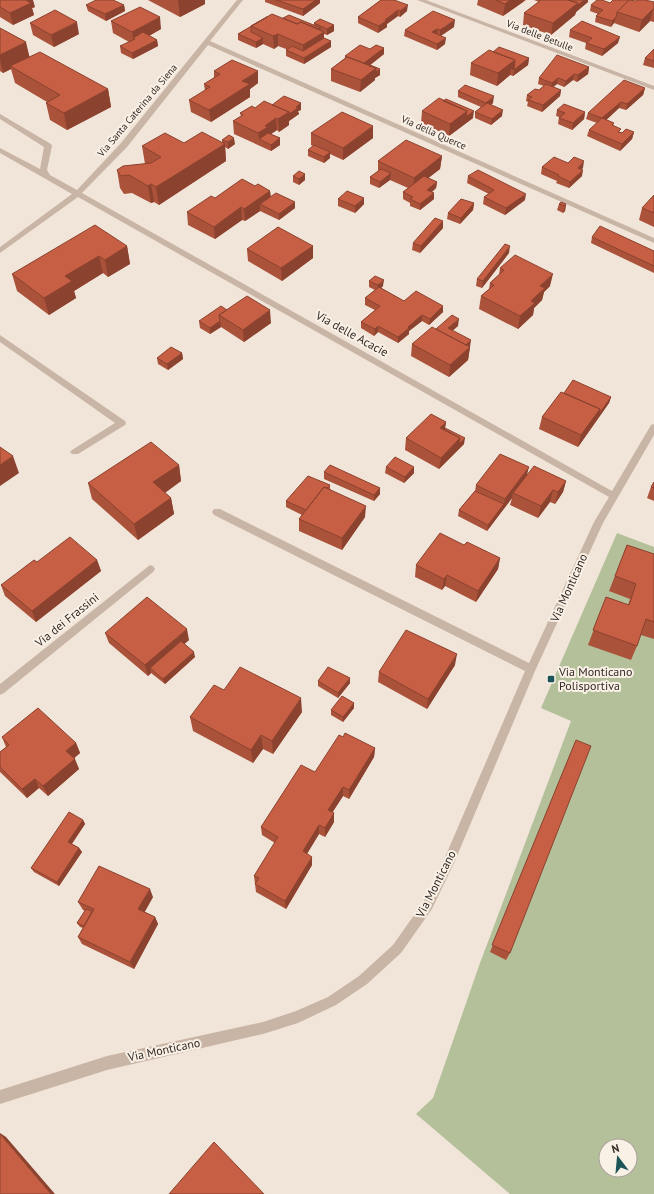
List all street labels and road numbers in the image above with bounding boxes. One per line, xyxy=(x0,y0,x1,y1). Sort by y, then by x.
street label: Via delle Betulle xyxy=(504,16,575,54)
street label: Via Santa Caterina da Siena xyxy=(94,61,180,160)
street label: Via della Querce xyxy=(398,112,468,153)
street label: Via delle Acacie xyxy=(312,307,391,360)
street label: Via Monticano xyxy=(546,551,590,625)
street label: Via dei Frassini xyxy=(31,589,102,650)
street label: Via Monticano xyxy=(412,848,459,921)
street label: Via Monticano xyxy=(125,1035,201,1065)

